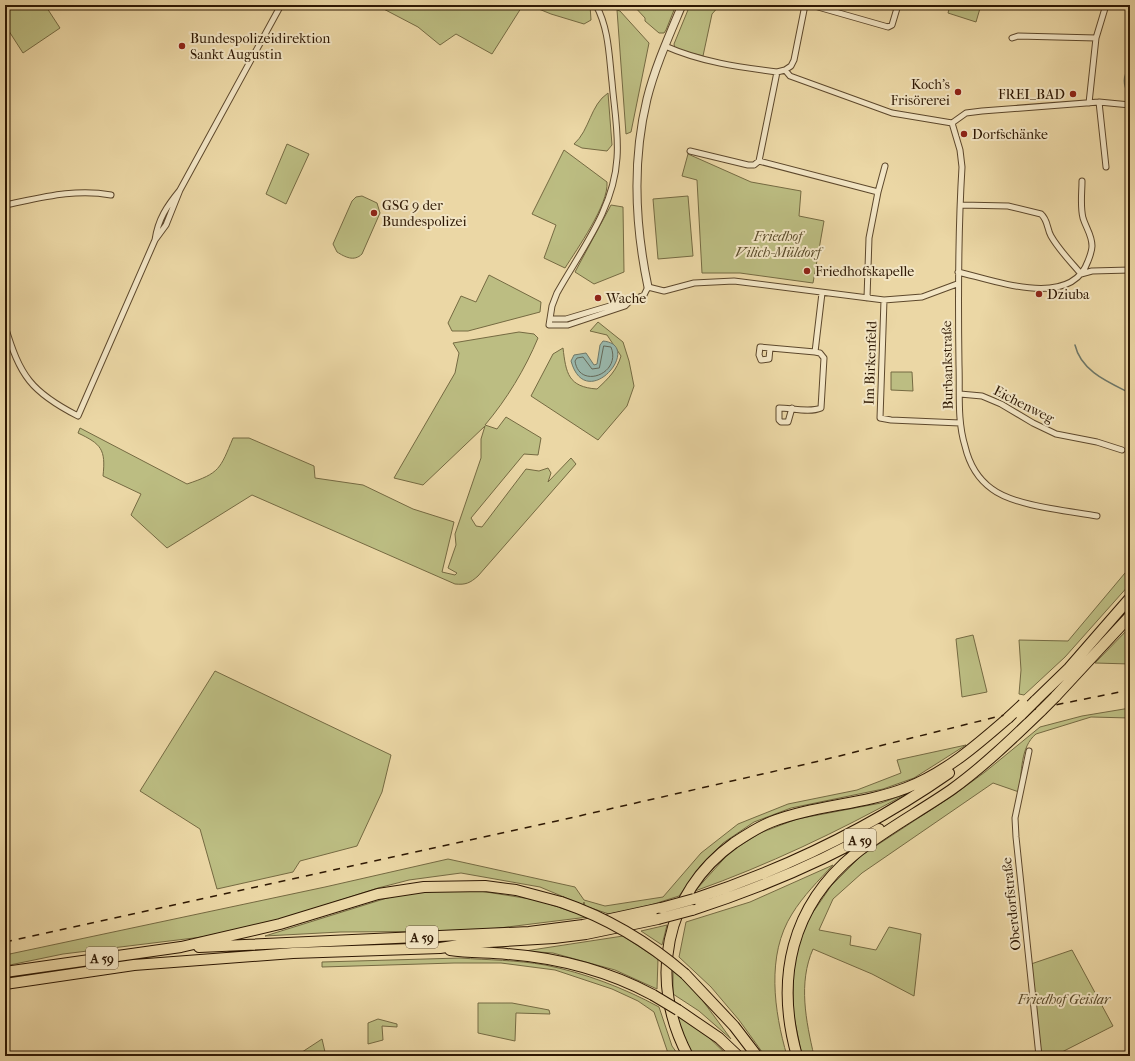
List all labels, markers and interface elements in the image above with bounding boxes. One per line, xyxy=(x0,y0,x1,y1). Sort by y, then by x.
place label: Bundespolizeidirektion Sankt Augustin xyxy=(190,30,330,63)
marker: Bundespolizeidirektion Sankt Augustin xyxy=(177,41,187,51)
place label: Koch's Frisörerei xyxy=(891,76,950,109)
place label: FREI_BAD xyxy=(998,86,1065,103)
marker: Koch's Frisörerei xyxy=(953,87,963,97)
marker: FREI_BAD xyxy=(1068,89,1078,99)
place label: Dorfschänke xyxy=(972,126,1048,143)
marker: Dorfschänke xyxy=(959,129,969,139)
place label: GSG 9 der Bundespolizei xyxy=(382,197,467,230)
marker: GSG 9 der Bundespolizei xyxy=(369,208,379,218)
park label: Friedhof Vilich-Müldorf xyxy=(735,228,824,261)
place label: Friedhofskapelle xyxy=(815,263,914,280)
marker: Friedhofskapelle xyxy=(802,266,812,276)
place label: Dziuba xyxy=(1047,286,1090,303)
marker: Dziuba xyxy=(1034,289,1044,299)
place label: Wache xyxy=(605,290,646,307)
marker: Wache xyxy=(593,293,603,303)
street label: Im Birkenfeld xyxy=(861,320,880,405)
street label: Burbankstraße xyxy=(938,320,957,410)
street label: Eichenweg xyxy=(991,382,1057,427)
road number: A 59 xyxy=(844,829,876,851)
street label: Oberdorfstraße xyxy=(998,856,1025,951)
road number: A 59 xyxy=(406,926,438,948)
road number: A 59 xyxy=(86,947,118,969)
park label: Friedhof Geislar xyxy=(1017,991,1112,1008)

